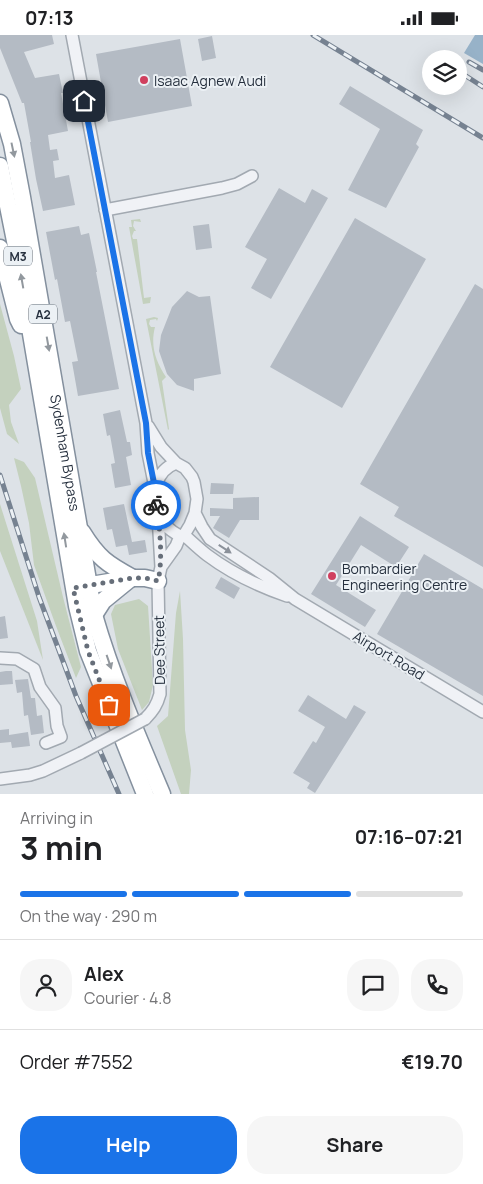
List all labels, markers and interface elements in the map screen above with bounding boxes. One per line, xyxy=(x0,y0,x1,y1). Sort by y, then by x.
text: 07:13 xyxy=(25,5,74,31)
map controls xyxy=(422,50,467,95)
button: layers xyxy=(422,50,467,95)
place label: Isaac Agnew Audi xyxy=(154,71,266,90)
marker: Isaac Agnew Audi xyxy=(138,74,150,86)
pin xyxy=(63,80,105,122)
icon: home xyxy=(70,87,98,115)
one-way arrow xyxy=(9,142,17,158)
road number: M3 xyxy=(4,247,32,265)
one-way arrow xyxy=(18,273,26,289)
road number: A2 xyxy=(29,305,57,323)
one-way arrow xyxy=(45,337,53,353)
street label: Sydenham Bypass xyxy=(47,393,85,512)
courier xyxy=(131,480,181,530)
icon: bike xyxy=(142,491,170,519)
one-way arrow xyxy=(61,532,69,548)
one-way arrow xyxy=(219,544,232,554)
place label: Bombardier Engineering Centre xyxy=(342,559,467,594)
marker: Bombardier Engineering Centre xyxy=(326,570,338,582)
street label: Dee Street xyxy=(149,615,169,685)
street label: Airport Road xyxy=(350,626,428,684)
one-way arrow xyxy=(106,654,113,669)
pin xyxy=(88,684,130,726)
icon: bag xyxy=(95,691,123,719)
text: Arriving in xyxy=(20,807,93,829)
text: 07:16–07:21 xyxy=(355,824,463,850)
text: 3 min xyxy=(20,826,103,870)
text: On the way · 290 m xyxy=(20,905,157,927)
button: person xyxy=(20,959,72,1011)
button: chat xyxy=(347,959,399,1011)
button: phone xyxy=(411,959,463,1011)
text: Alex xyxy=(84,961,124,987)
text: Courier · 4.8 xyxy=(84,987,172,1009)
text: Order #7552 xyxy=(20,1049,133,1075)
text: €19.70 xyxy=(402,1049,463,1075)
button: Help xyxy=(20,1116,237,1174)
button: Share xyxy=(247,1116,463,1174)

